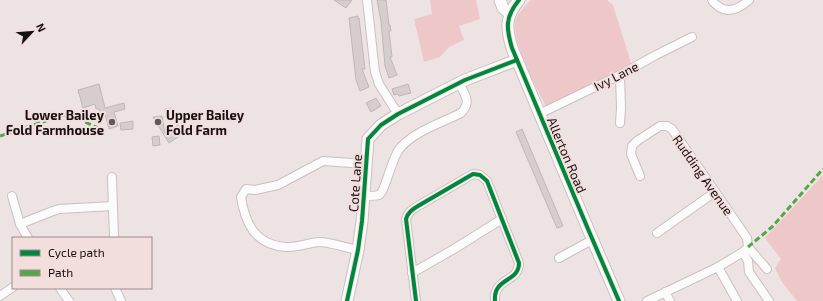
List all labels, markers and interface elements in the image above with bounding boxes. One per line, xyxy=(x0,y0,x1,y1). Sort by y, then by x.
north arrow xyxy=(12,12,52,52)
text: N xyxy=(34,21,49,34)
street label: Ivy Lane xyxy=(591,58,641,94)
place label: Lower Bailey Fold Farmhouse xyxy=(6,107,105,138)
place label: Upper Bailey Fold Farm xyxy=(166,107,245,138)
street label: Allerton Road xyxy=(544,115,590,195)
marker: Lower Bailey Fold Farmhouse xyxy=(107,117,117,127)
marker: Upper Bailey Fold Farm xyxy=(153,117,163,127)
street label: Rudding Avenue xyxy=(669,132,737,218)
street label: Cote Lane xyxy=(345,154,365,212)
legend xyxy=(12,237,152,289)
text: Cycle path xyxy=(48,245,105,259)
text: Path xyxy=(48,265,73,279)

